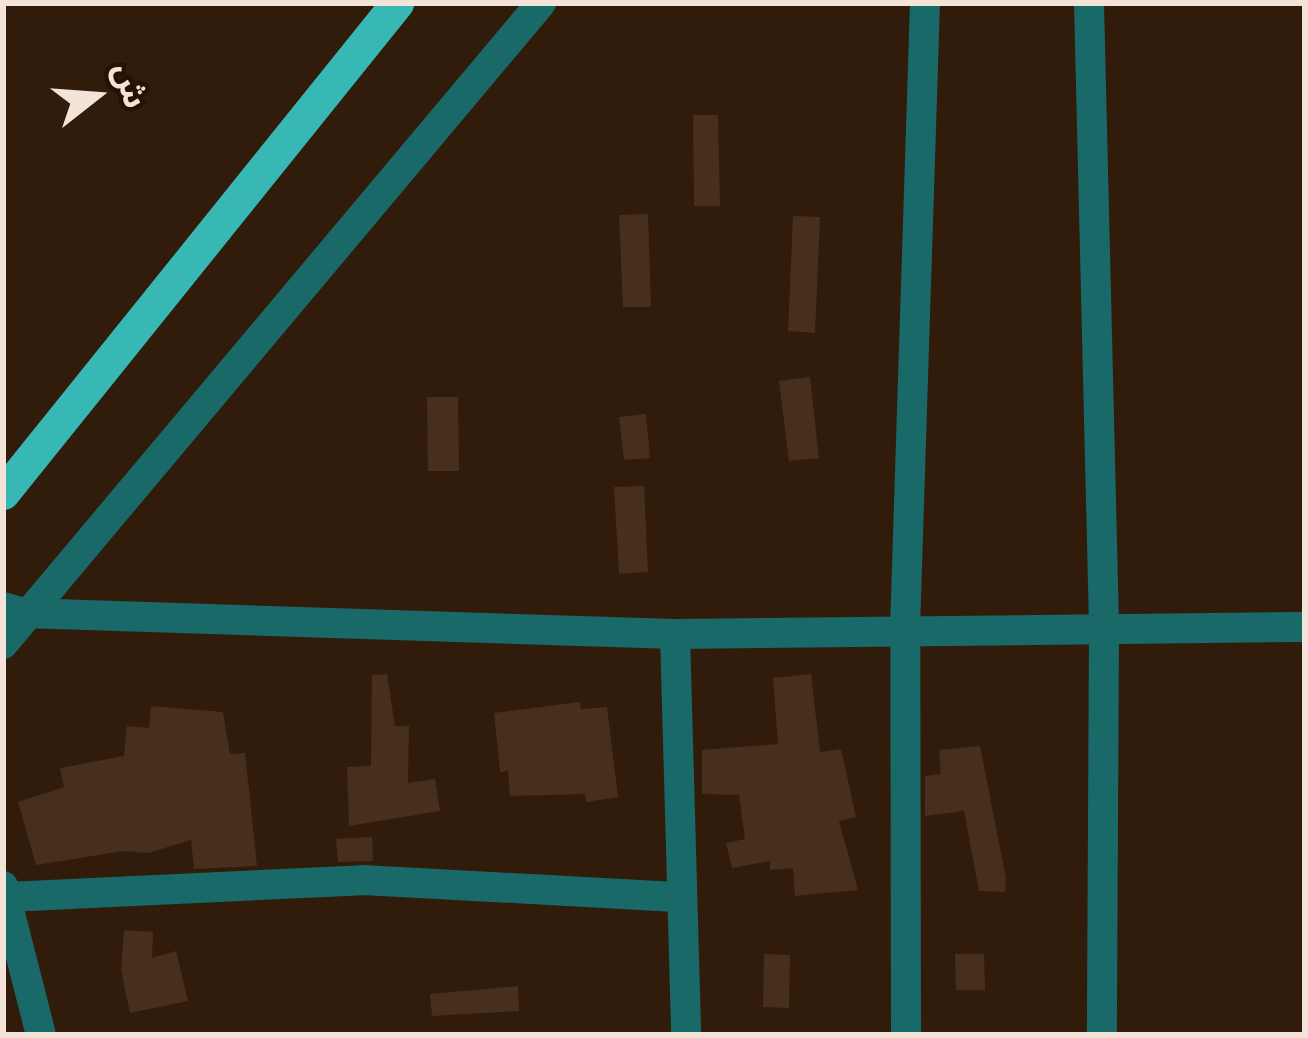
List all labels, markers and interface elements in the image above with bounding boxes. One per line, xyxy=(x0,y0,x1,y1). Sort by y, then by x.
north arrow xyxy=(36,36,156,156)
text: ش xyxy=(105,58,156,113)

